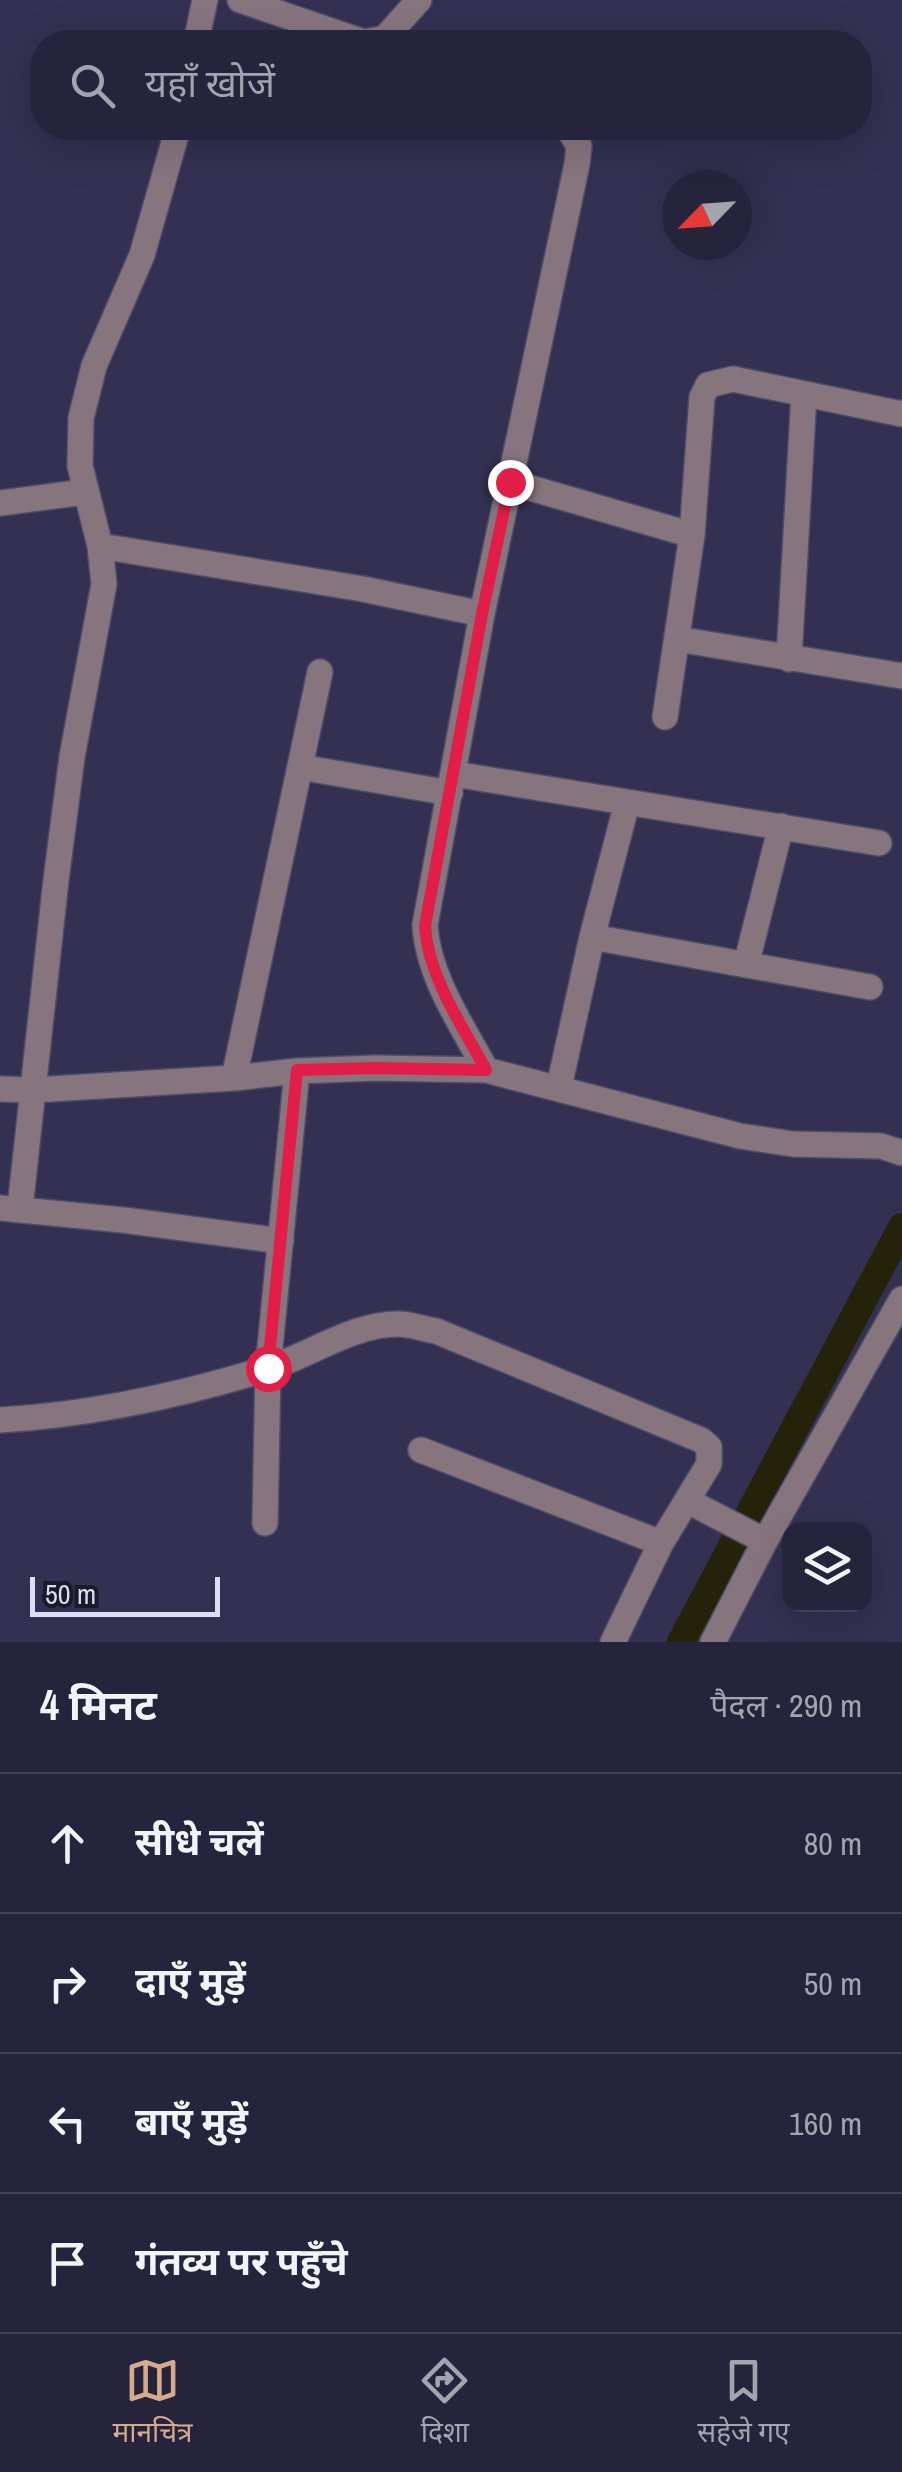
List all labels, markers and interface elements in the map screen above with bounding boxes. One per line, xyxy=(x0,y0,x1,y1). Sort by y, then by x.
search box xyxy=(30,30,872,140)
icon: search xyxy=(65,58,120,113)
text: यहाँ खोजें xyxy=(145,58,275,109)
north arrow xyxy=(662,170,752,260)
route end xyxy=(488,460,534,506)
route start xyxy=(246,1346,292,1392)
map controls xyxy=(782,1522,872,1612)
button: layers xyxy=(782,1522,872,1612)
scale bar xyxy=(30,1572,220,1616)
text: 50 m xyxy=(45,1575,96,1613)
text: 4 मिनट xyxy=(40,1677,157,1733)
text: पैदल · 290 m xyxy=(710,1684,862,1727)
icon: ahead xyxy=(40,1816,95,1871)
text: सीधे चलें xyxy=(135,1816,263,1867)
text: 80 m xyxy=(804,1822,862,1865)
icon: right xyxy=(40,1956,95,2011)
text: दाएँ मुड़ें xyxy=(135,1956,246,2007)
text: 50 m xyxy=(804,1962,862,2005)
icon: left xyxy=(40,2096,95,2151)
text: बाएँ मुड़ें xyxy=(135,2096,248,2147)
text: 160 m xyxy=(789,2102,862,2145)
icon: arrive xyxy=(40,2236,95,2291)
text: गंतव्य पर पहुँचे xyxy=(135,2236,348,2287)
tab: मानचित्र xyxy=(112,2353,192,2453)
tab: दिशा xyxy=(417,2353,472,2453)
tab: सहेजे गए xyxy=(697,2353,790,2453)

